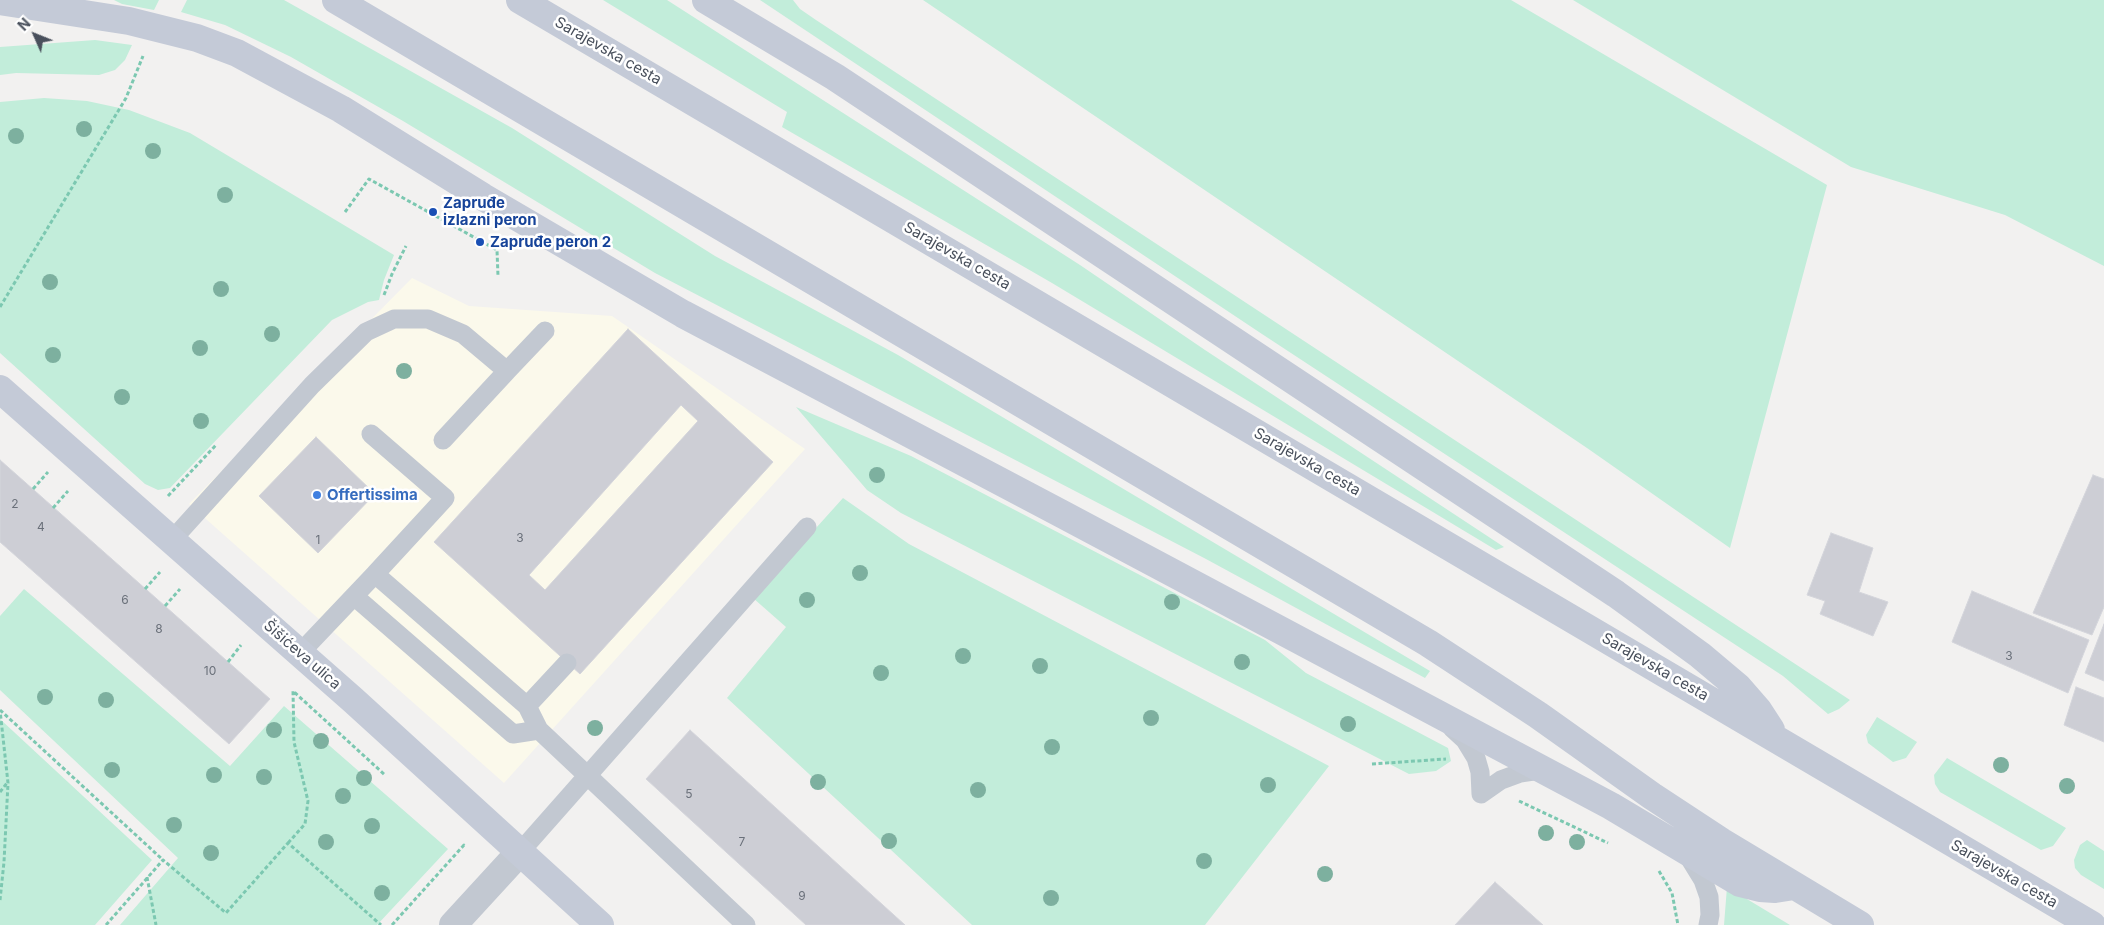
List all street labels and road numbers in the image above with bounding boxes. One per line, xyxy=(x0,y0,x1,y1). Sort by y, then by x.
street label: Sarajevska cesta xyxy=(552,13,664,89)
street label: Sarajevska cesta xyxy=(901,218,1013,294)
street label: Sarajevska cesta xyxy=(1251,424,1363,500)
street label: Šišićeva ulica xyxy=(260,617,344,693)
street label: Sarajevska cesta xyxy=(1599,629,1711,705)
street label: Sarajevska cesta xyxy=(1948,836,2060,912)

